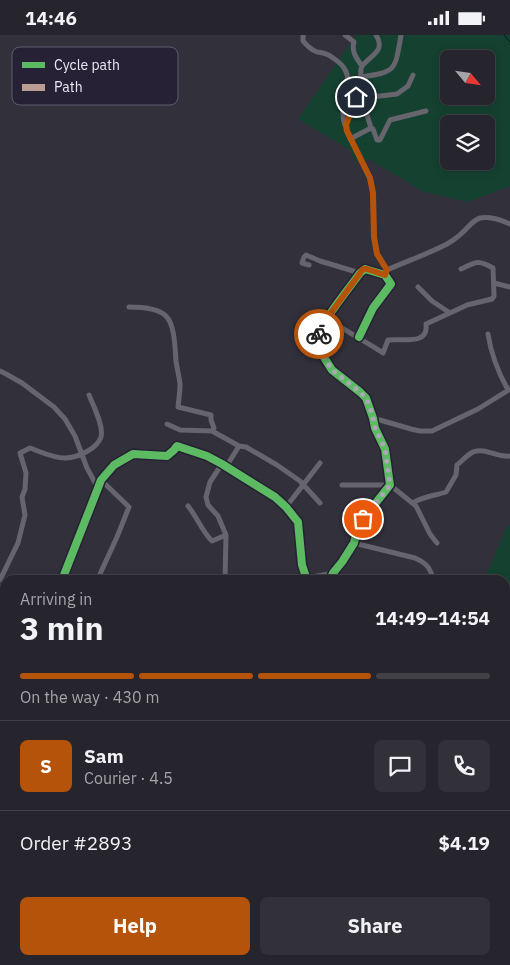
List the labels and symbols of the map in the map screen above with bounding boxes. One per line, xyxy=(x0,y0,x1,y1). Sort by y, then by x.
legend xyxy=(12,47,178,105)
north arrow xyxy=(440,50,495,105)
text: Cycle path xyxy=(54,56,120,74)
pin xyxy=(335,76,377,118)
text: Path xyxy=(54,78,83,96)
courier xyxy=(294,309,344,359)
pin xyxy=(342,498,384,540)

